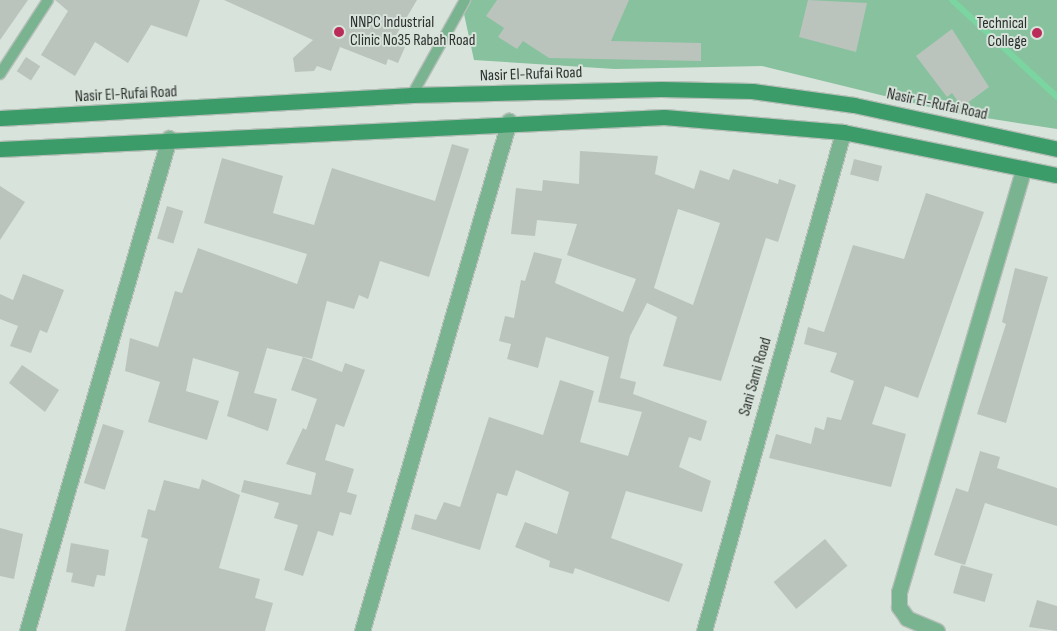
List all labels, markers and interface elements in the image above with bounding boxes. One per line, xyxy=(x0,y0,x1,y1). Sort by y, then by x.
place label: NNPC Industrial Clinic No35 Rabah Road xyxy=(350,13,475,51)
place label: Technical College xyxy=(977,14,1027,52)
marker: NNPC Industrial Clinic No35 Rabah Road xyxy=(332,25,346,39)
marker: Technical College xyxy=(1031,27,1043,39)
street label: Nasir El-Rufai Road xyxy=(479,64,583,86)
street label: Nasir El-Rufai Road xyxy=(74,83,178,107)
street label: Nasir El-Rufai Road xyxy=(885,85,989,125)
street label: Sani Sami Road xyxy=(736,336,776,418)

